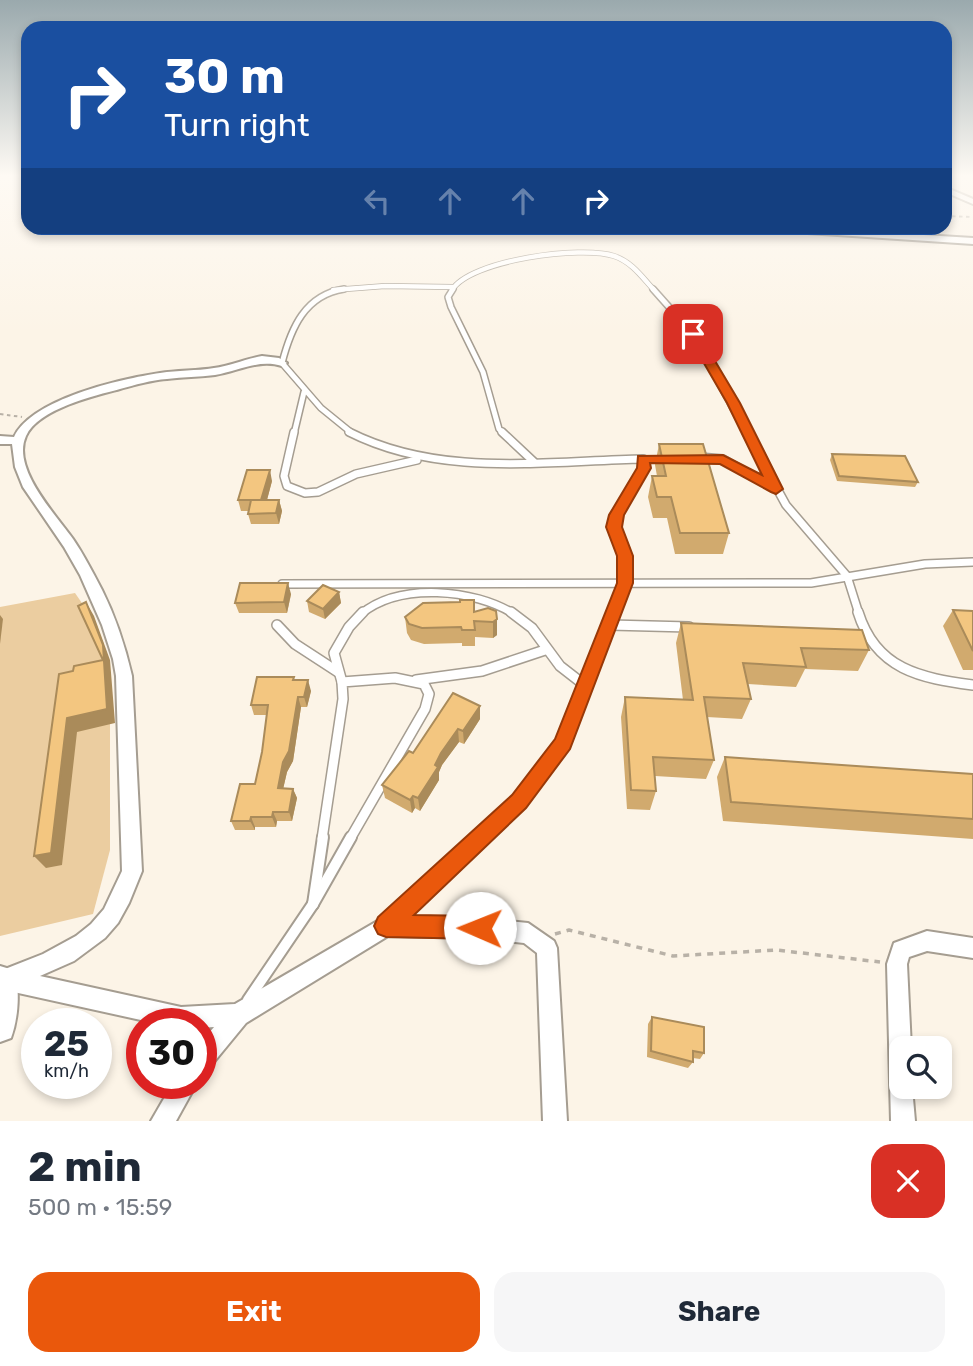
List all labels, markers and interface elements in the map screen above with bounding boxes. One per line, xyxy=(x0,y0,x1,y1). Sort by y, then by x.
text: 30 m xyxy=(164,47,285,105)
icon: right xyxy=(49,49,140,140)
text: Turn right xyxy=(164,106,309,144)
icon: left xyxy=(358,182,396,220)
icon: ahead xyxy=(431,182,469,220)
icon: ahead xyxy=(504,182,542,220)
icon: right xyxy=(577,182,615,220)
pin xyxy=(663,304,723,364)
icon: arrive xyxy=(674,315,712,353)
position arrow xyxy=(443,891,517,965)
speed limit sign: 30 xyxy=(126,1008,217,1099)
text: 25 xyxy=(44,1023,89,1065)
map controls xyxy=(889,1036,952,1099)
button: search xyxy=(889,1036,952,1099)
text: km/h xyxy=(44,1060,89,1082)
text: 2 min xyxy=(28,1142,142,1192)
button: close xyxy=(871,1144,945,1218)
text: 500 m · 15:59 xyxy=(28,1193,173,1221)
button: Exit xyxy=(28,1272,480,1352)
button: Share xyxy=(494,1272,945,1352)

